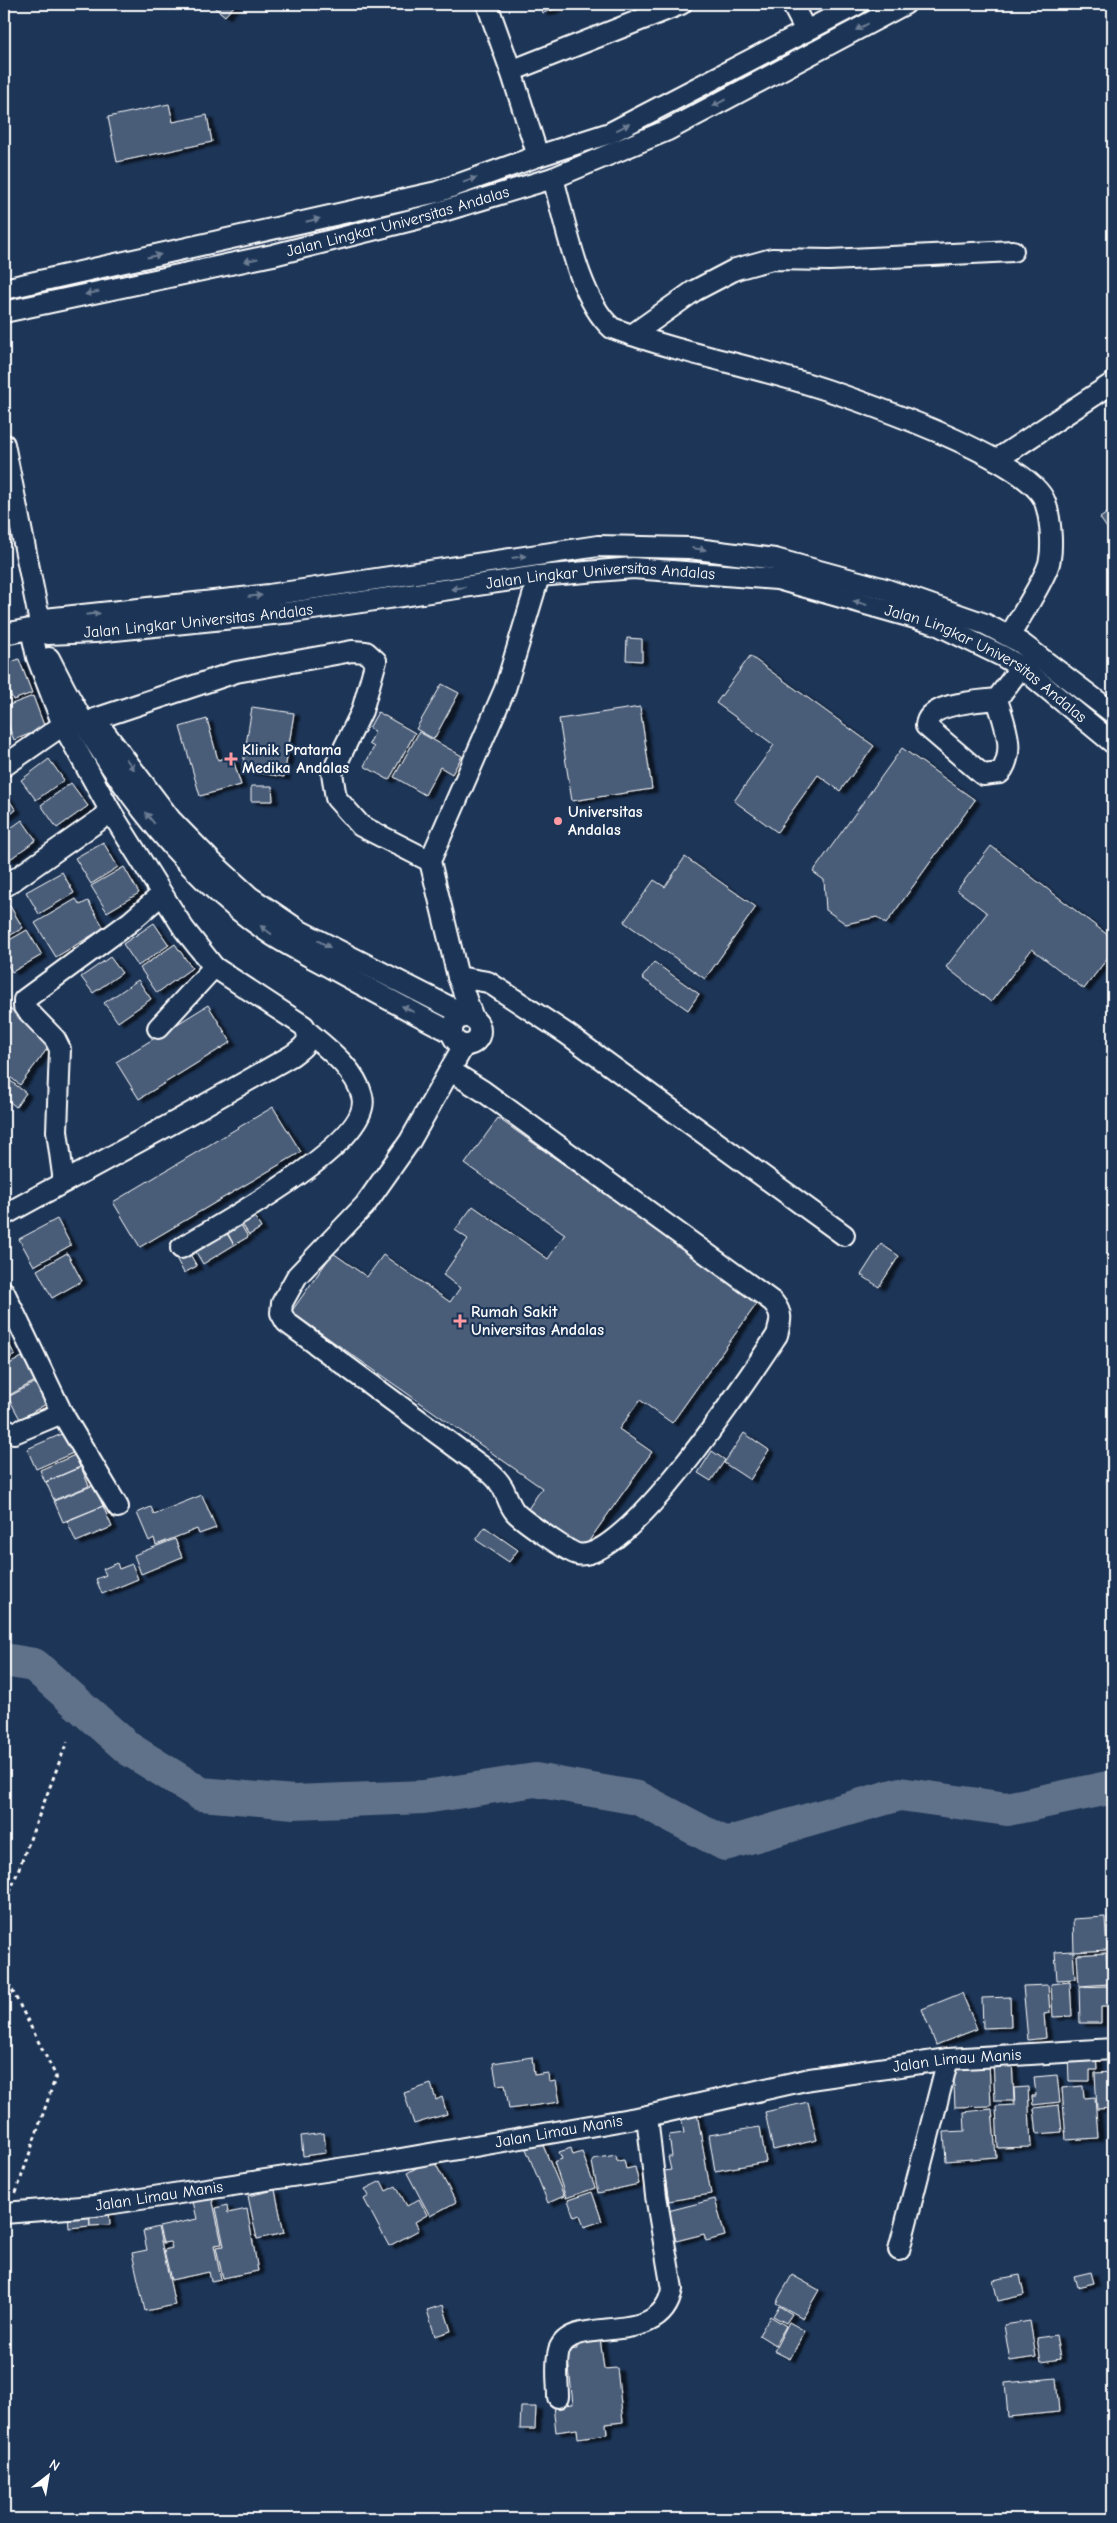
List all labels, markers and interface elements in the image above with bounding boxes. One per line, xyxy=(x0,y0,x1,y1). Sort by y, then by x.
one-way arrow xyxy=(855,23,869,31)
one-way arrow xyxy=(711,99,726,107)
one-way arrow xyxy=(616,123,630,131)
one-way arrow xyxy=(463,176,478,184)
street label: Jalan Lingkar Universitas Andalas xyxy=(284,183,512,260)
one-way arrow xyxy=(305,216,321,224)
one-way arrow xyxy=(146,252,161,260)
one-way arrow xyxy=(242,256,258,264)
one-way arrow xyxy=(84,289,99,297)
one-way arrow xyxy=(691,545,707,553)
one-way arrow xyxy=(512,553,528,561)
street label: Jalan Lingkar Universitas Andalas xyxy=(484,559,716,593)
one-way arrow xyxy=(449,584,465,592)
one-way arrow xyxy=(247,592,263,600)
one-way arrow xyxy=(853,598,868,606)
street label: Jalan Lingkar Universitas Andalas xyxy=(83,600,315,641)
street label: Jalan Lingkar Universitas Andalas xyxy=(883,601,1090,727)
one-way arrow xyxy=(86,610,102,618)
place label: Klinik Pratama Medika Andalas xyxy=(242,741,349,777)
marker: Klinik Pratama Medika Andalas xyxy=(224,752,238,766)
one-way arrow xyxy=(124,757,135,770)
place label: Universitas Andalas xyxy=(568,803,643,839)
one-way arrow xyxy=(145,811,155,825)
marker: Universitas Andalas xyxy=(552,815,564,827)
one-way arrow xyxy=(260,925,273,936)
one-way arrow xyxy=(317,940,331,948)
one-way arrow xyxy=(401,1005,415,1013)
place label: Rumah Sakit Universitas Andalas xyxy=(471,1303,604,1339)
marker: Rumah Sakit Universitas Andalas xyxy=(453,1314,467,1328)
street label: Jalan Limau Manis xyxy=(892,2046,1022,2076)
street label: Jalan Limau Manis xyxy=(494,2111,624,2151)
street label: Jalan Limau Manis xyxy=(94,2178,225,2215)
north arrow xyxy=(22,2450,72,2500)
text: N xyxy=(46,2456,63,2475)

